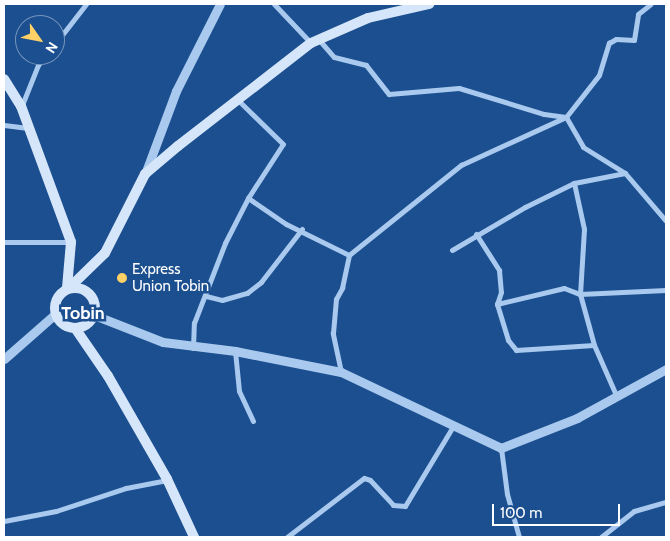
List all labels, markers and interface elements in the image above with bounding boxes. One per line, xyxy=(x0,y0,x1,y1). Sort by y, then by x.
north arrow xyxy=(15,15,65,65)
text: N xyxy=(41,39,62,57)
place label: Express Union Tobin xyxy=(132,260,209,295)
marker: Express Union Tobin xyxy=(116,272,128,284)
district label: Tobin xyxy=(61,302,105,324)
scale bar xyxy=(495,494,622,526)
text: 100 m xyxy=(500,504,542,522)

